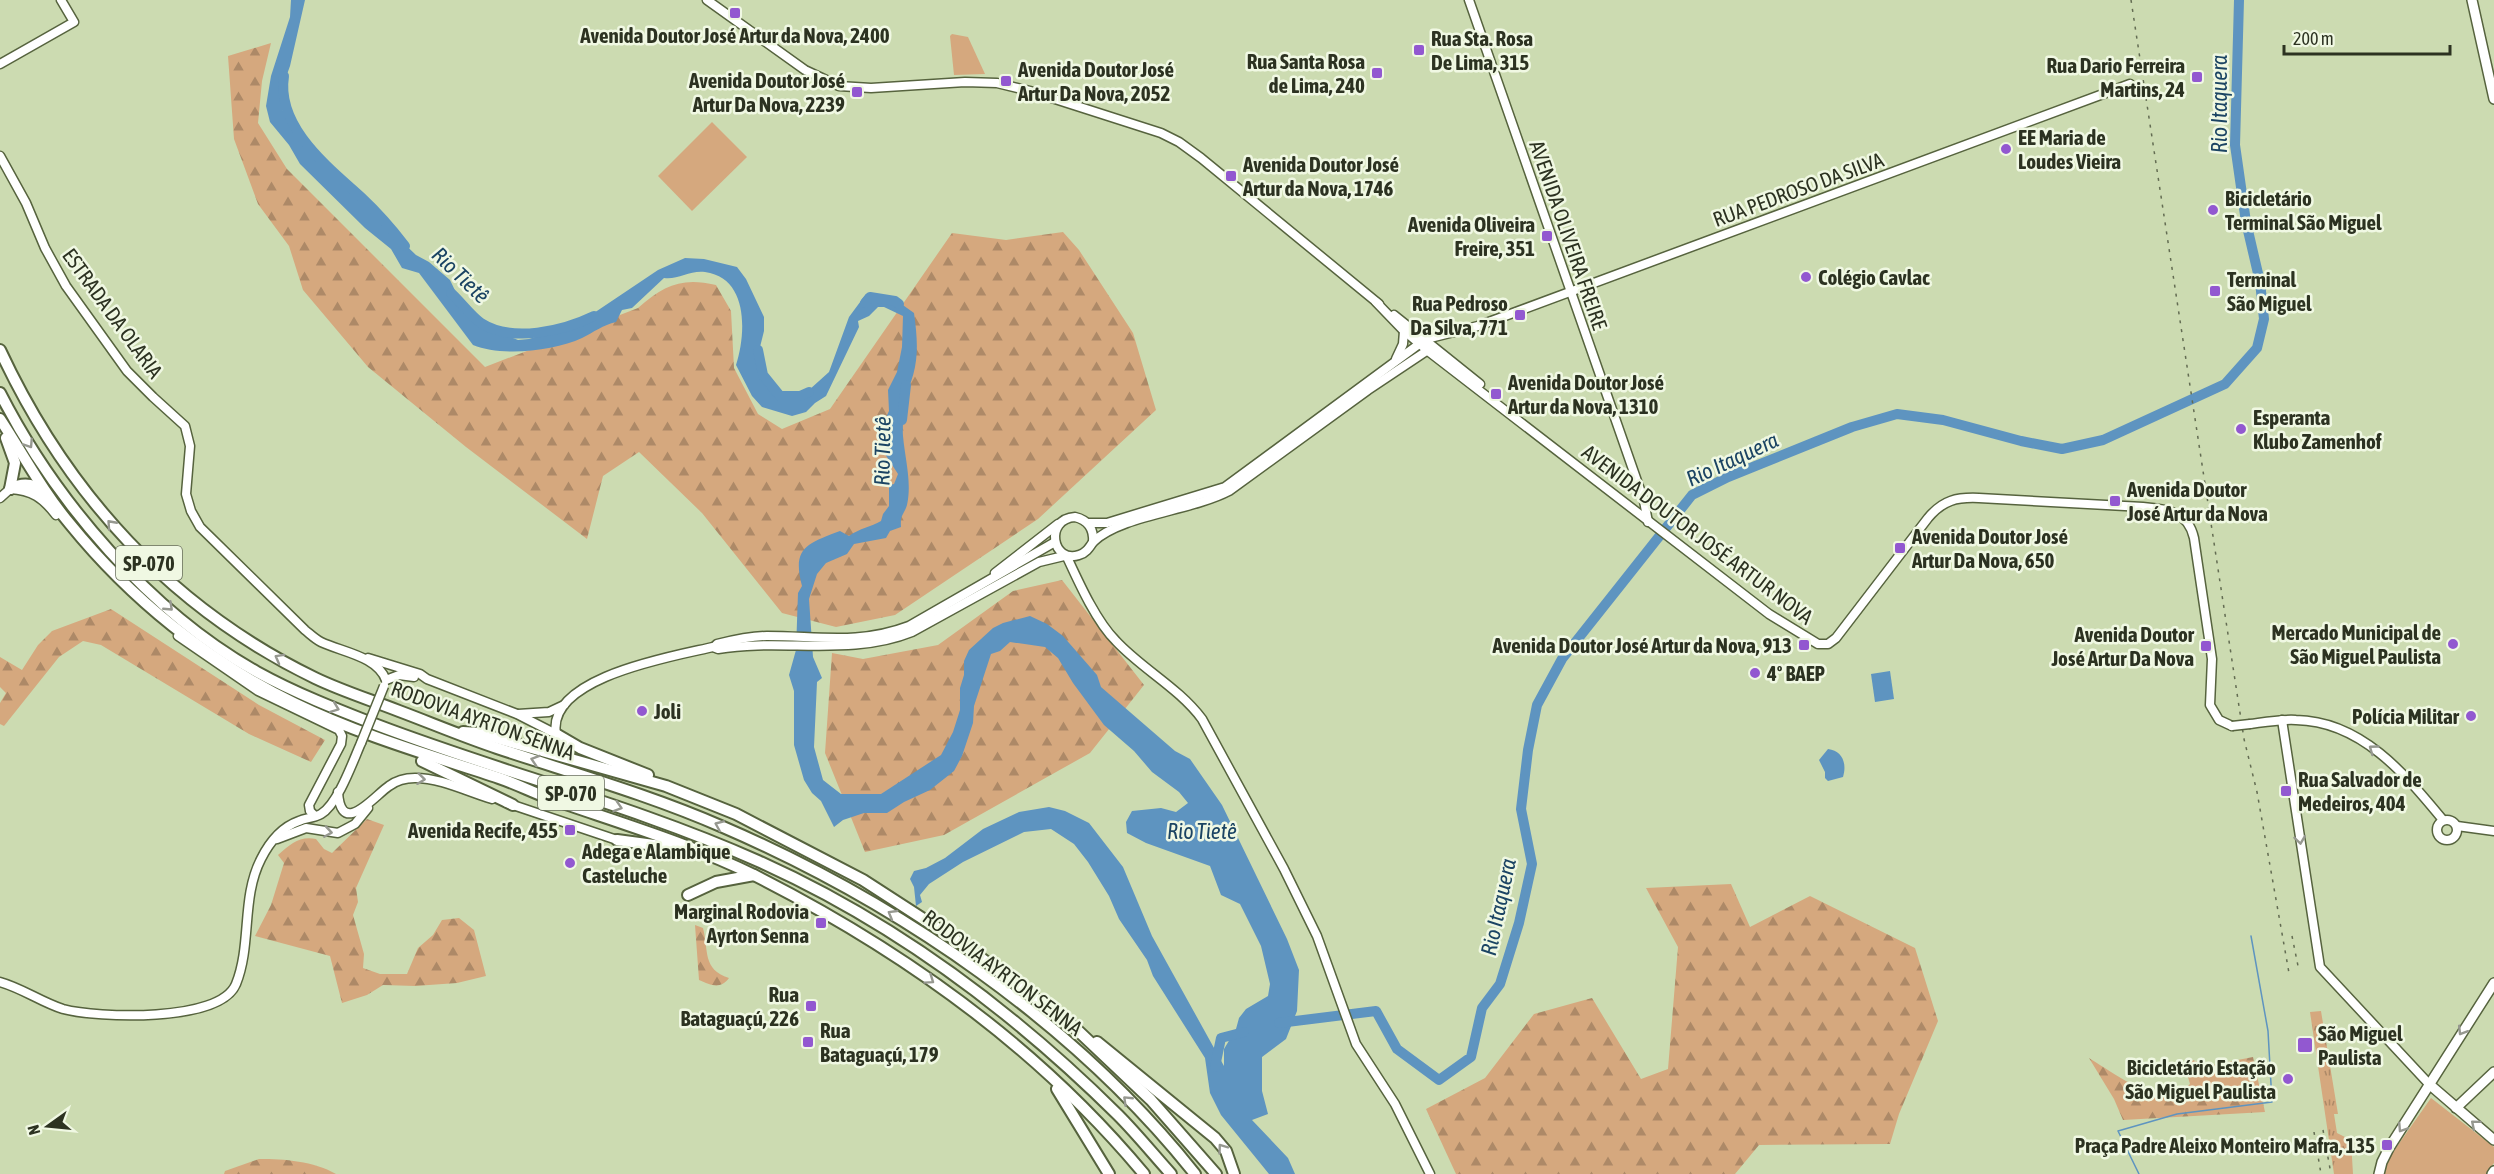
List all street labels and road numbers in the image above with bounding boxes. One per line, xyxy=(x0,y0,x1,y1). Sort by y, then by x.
street label: AVENIDA OLIVEIRA FREIRE xyxy=(1525,137,1613,333)
street label: RUA PEDROSO DA SILVA xyxy=(1709,147,1887,231)
street label: ESTRADA DA OLARIA xyxy=(58,243,169,383)
street label: AVENIDA DOUTOR JOSÉ ARTUR NOVA xyxy=(1578,439,1819,629)
road number: SP-070 xyxy=(116,546,182,580)
street label: RODOVIA AYRTON SENNA xyxy=(388,676,579,765)
road number: SP-070 xyxy=(538,776,604,810)
street label: RODOVIA AYRTON SENNA xyxy=(919,904,1088,1040)

